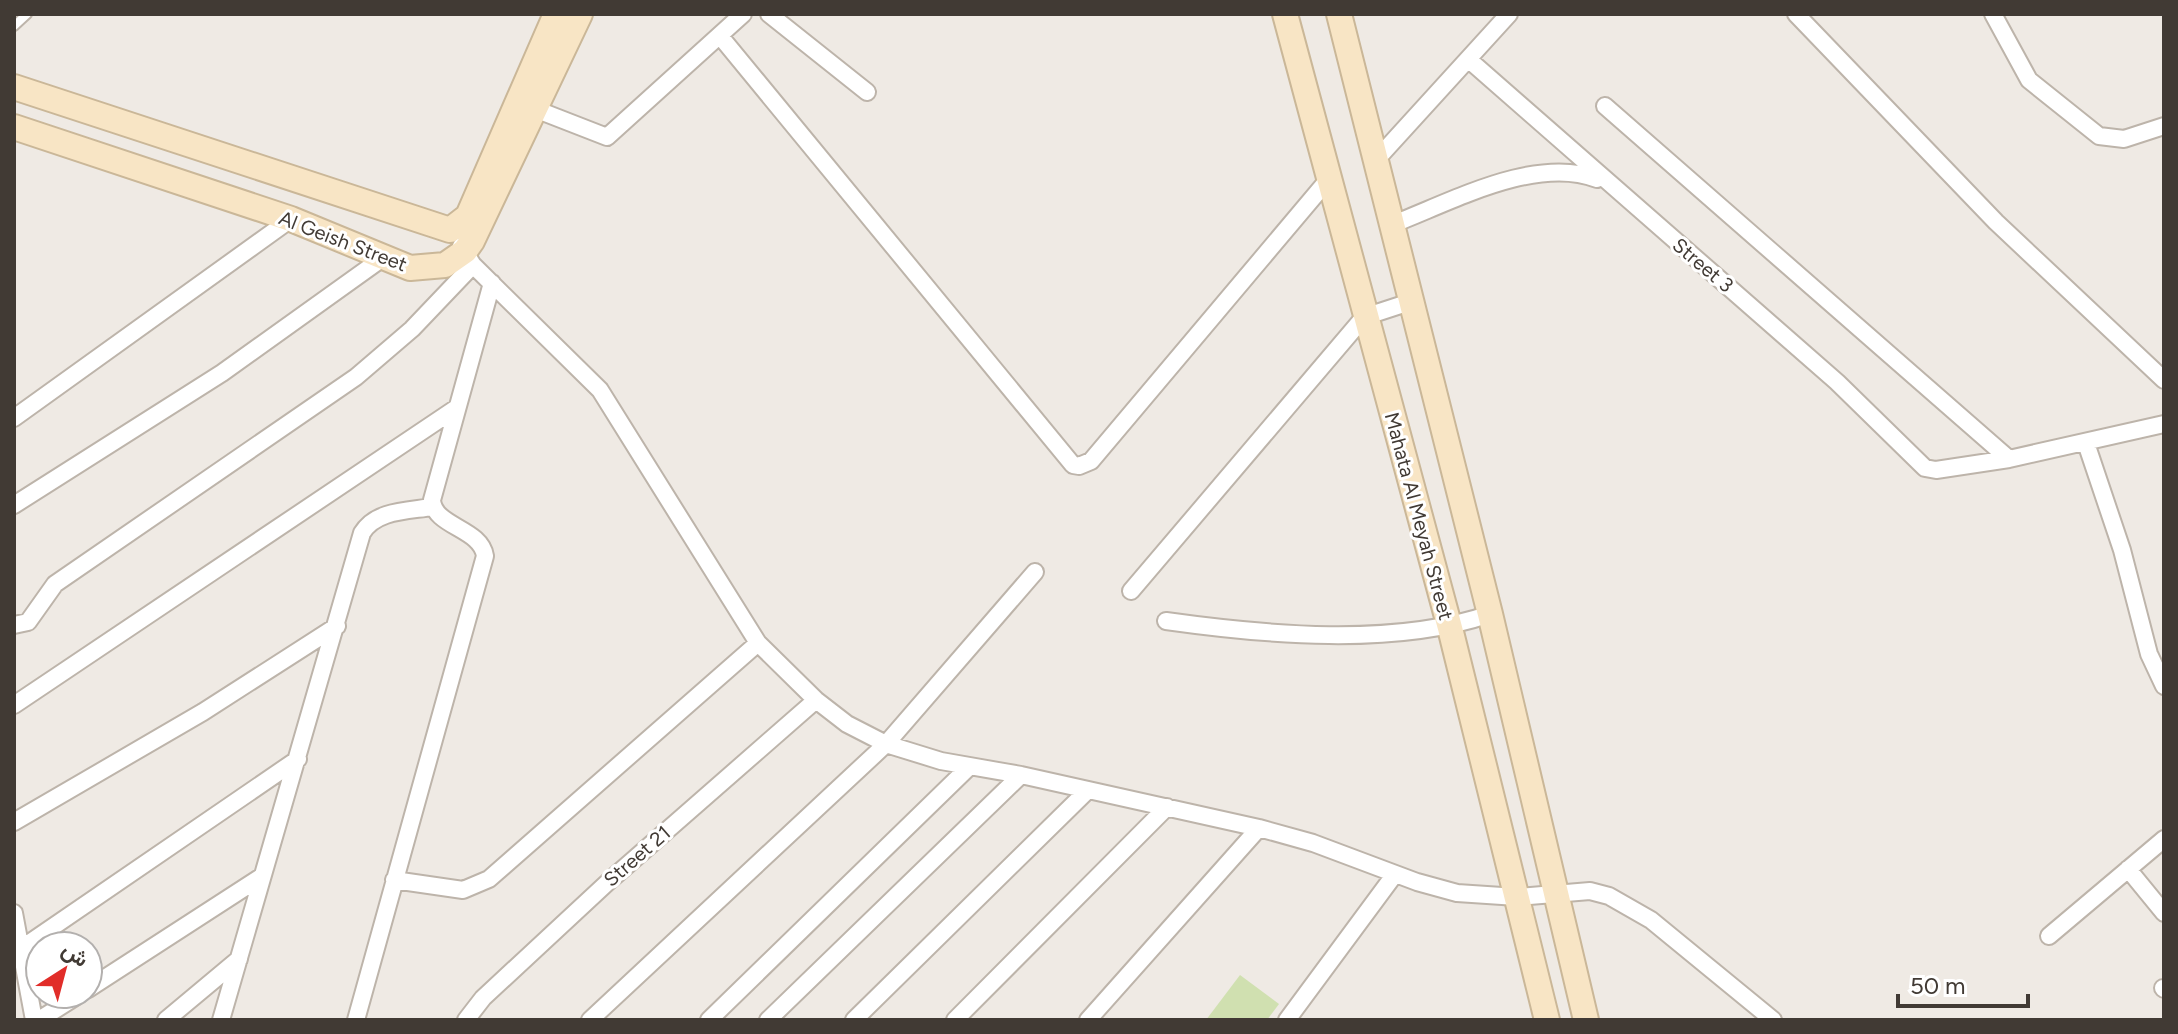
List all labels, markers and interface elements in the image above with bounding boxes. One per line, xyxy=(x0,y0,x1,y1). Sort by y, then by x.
street label: Al Geish Street xyxy=(276,206,410,276)
street label: Street 3 xyxy=(1668,233,1738,297)
street label: Mahata Al Meyah Street xyxy=(1380,409,1458,623)
street label: Street 21 xyxy=(599,821,675,891)
north arrow xyxy=(24,930,104,1010)
text: ش xyxy=(57,936,94,973)
scale bar xyxy=(1898,958,2028,1008)
text: 50 m xyxy=(1910,971,1966,1000)

